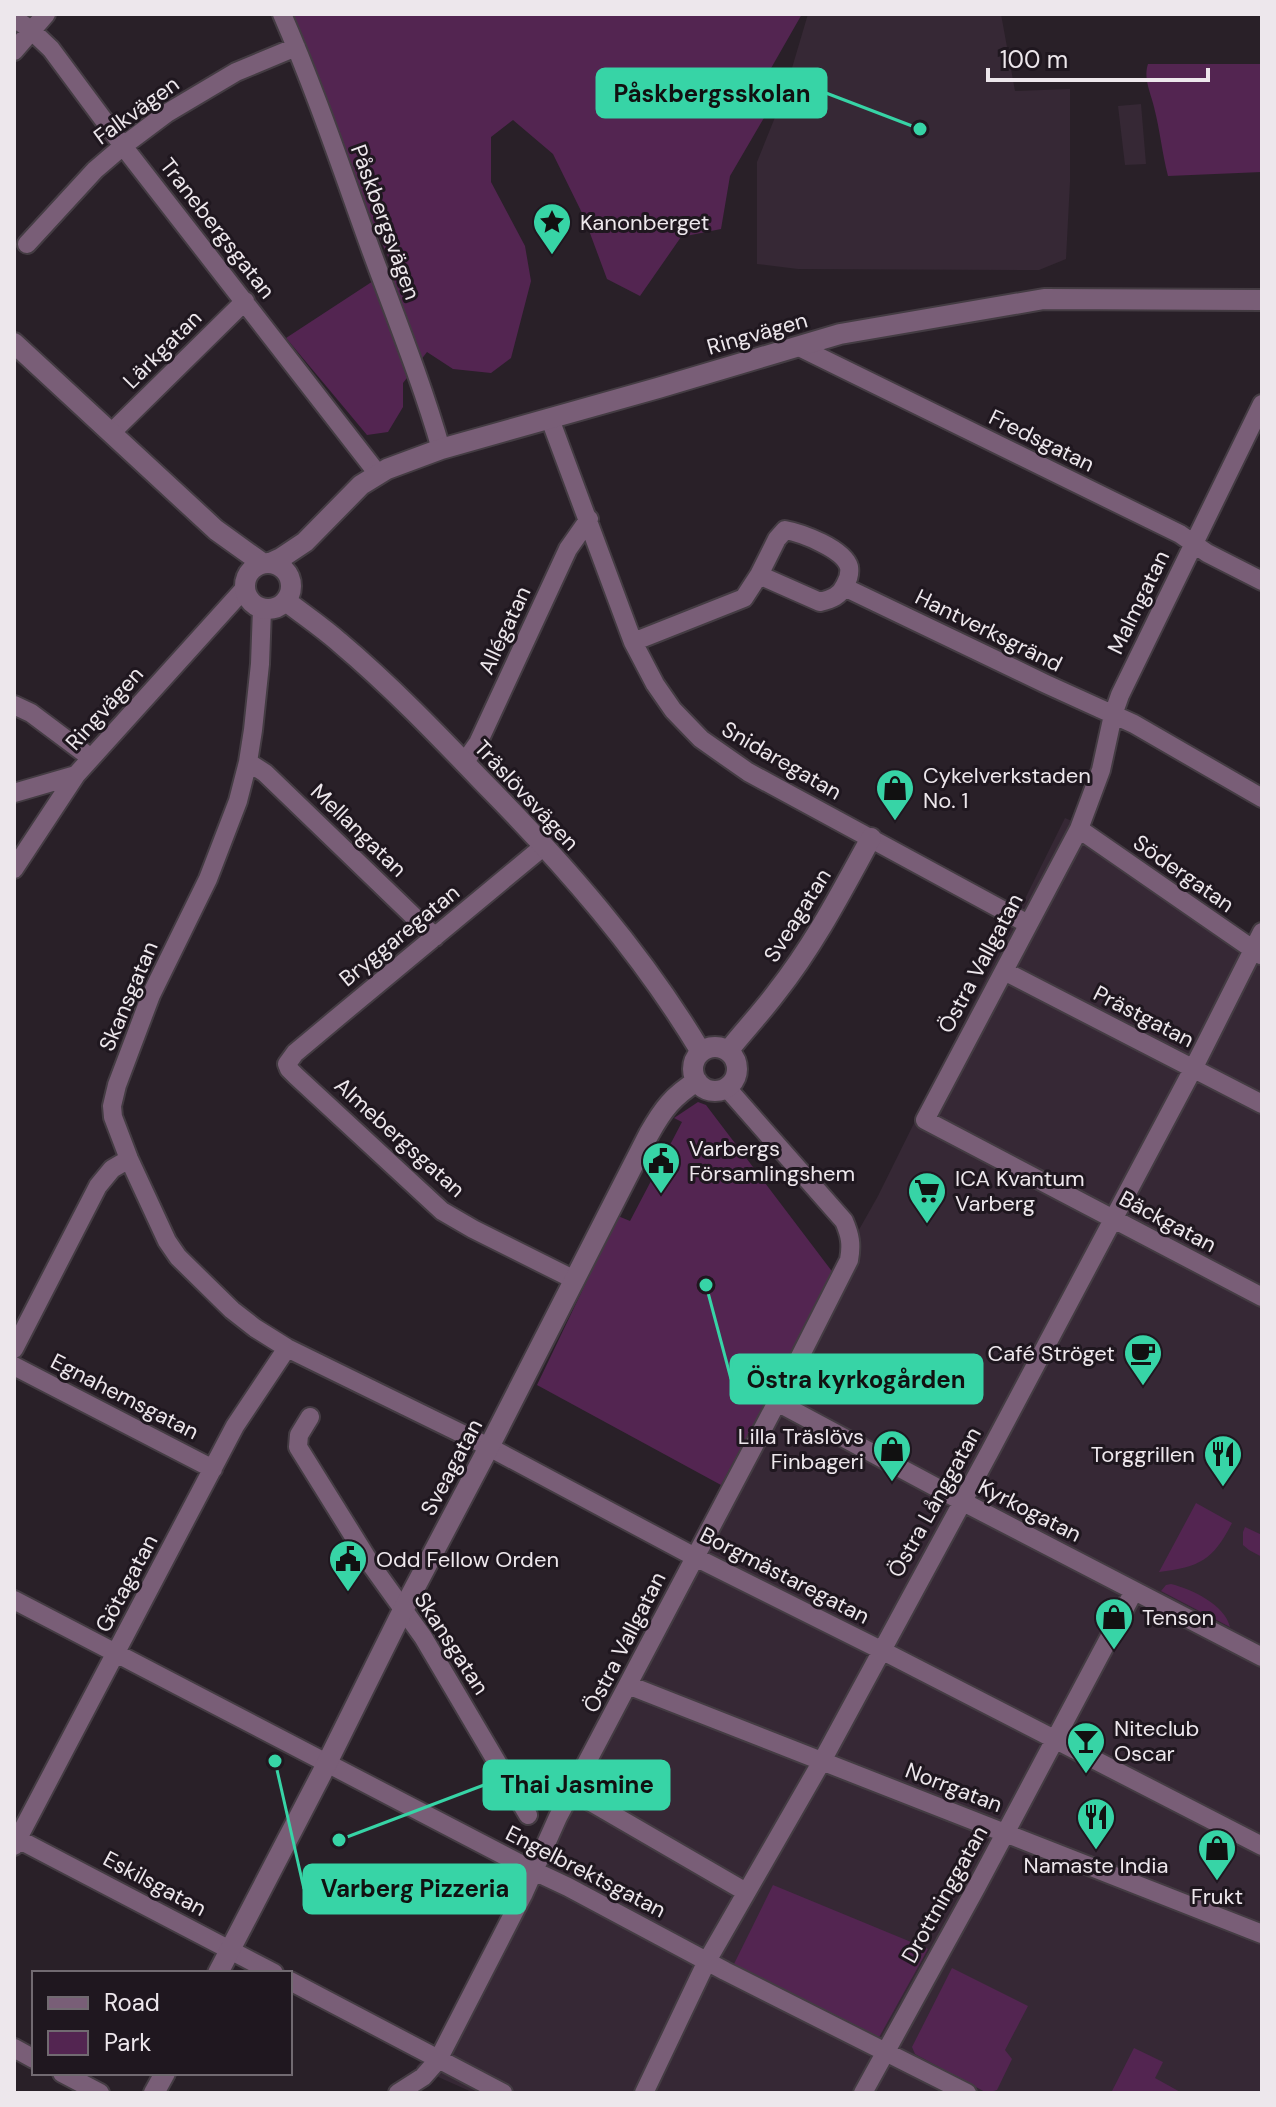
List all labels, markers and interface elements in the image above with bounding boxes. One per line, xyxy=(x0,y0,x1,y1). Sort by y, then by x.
scale bar xyxy=(988,32,1208,82)
text: 100 m xyxy=(1000,44,1068,75)
callout: Påskbergsskolan xyxy=(597,69,826,117)
street label: Falkvägen xyxy=(88,70,185,151)
text: Påskbergsskolan xyxy=(614,78,810,109)
street label: Påskbergsvägen xyxy=(344,141,427,304)
street label: Tranebergsgatan xyxy=(154,152,282,305)
place icon: Kanonberget xyxy=(531,201,573,256)
place label: Kanonberget xyxy=(580,208,709,237)
street label: Lärkgatan xyxy=(117,304,208,395)
street label: Ringvägen xyxy=(703,305,811,362)
street label: Fredsgatan xyxy=(984,402,1099,478)
street label: Malmgatan xyxy=(1101,545,1176,659)
street label: Allégatan xyxy=(471,581,537,679)
street label: Hantverksgränd xyxy=(910,582,1067,679)
street label: Ringvägen xyxy=(59,660,150,756)
street label: Snidaregatan xyxy=(717,714,847,806)
street label: Träslövsvägen xyxy=(468,734,585,857)
place label: Cykelverkstaden No. 1 xyxy=(923,761,1091,815)
shop icon: Cykelverkstaden No. 1 xyxy=(874,767,916,822)
street label: Mellangatan xyxy=(304,777,413,883)
street label: Södergatan xyxy=(1127,828,1240,919)
street label: Sveagatan xyxy=(757,863,838,968)
street label: Bryggaregatan xyxy=(333,878,465,993)
street label: Östra Vallgatan xyxy=(931,888,1030,1038)
street label: Skansgatan xyxy=(92,937,165,1056)
street label: Prästgatan xyxy=(1089,979,1199,1054)
street label: Almebergsgatan xyxy=(328,1071,471,1204)
place label: Varbergs Församlingshem xyxy=(689,1134,855,1188)
public building icon: Varbergs Församlingshem xyxy=(640,1140,682,1195)
place label: ICA Kvantum Varberg xyxy=(955,1164,1085,1218)
supermarket icon: ICA Kvantum Varberg xyxy=(906,1170,948,1225)
street label: Bäckgatan xyxy=(1114,1184,1221,1259)
cafe icon: Café Ströget xyxy=(1122,1332,1164,1387)
place label: Café Ströget xyxy=(988,1339,1115,1368)
street label: Egnahemsgatan xyxy=(46,1347,204,1446)
callout: Östra kyrkogården xyxy=(731,1355,982,1403)
text: Östra kyrkogården xyxy=(746,1364,966,1395)
street label: Sveagatan xyxy=(414,1414,489,1521)
place label: Lilla Träslövs Finbageri xyxy=(738,1422,864,1476)
street label: Östra Långgatan xyxy=(881,1422,988,1583)
shop icon: Lilla Träslövs Finbageri xyxy=(871,1428,913,1483)
restaurant icon: Torggrillen xyxy=(1202,1433,1244,1488)
place label: Torggrillen xyxy=(1091,1440,1195,1469)
street label: Kyrkogatan xyxy=(973,1472,1086,1549)
street label: Borgmästaregatan xyxy=(695,1520,874,1631)
street label: Götagatan xyxy=(89,1529,164,1637)
public building icon: Odd Fellow Orden xyxy=(327,1538,369,1593)
place label: Odd Fellow Orden xyxy=(376,1545,559,1574)
street label: Östra Vallgatan xyxy=(576,1567,672,1718)
street label: Skansgatan xyxy=(408,1586,495,1700)
shop icon: Tenson xyxy=(1093,1596,1135,1651)
place label: Tenson xyxy=(1142,1603,1214,1632)
place label: Niteclub Oscar xyxy=(1114,1714,1199,1768)
bar icon: Niteclub Oscar xyxy=(1065,1720,1107,1775)
street label: Norrgatan xyxy=(901,1756,1006,1819)
callout: Thai Jasmine xyxy=(484,1761,669,1809)
text: Thai Jasmine xyxy=(500,1769,654,1800)
restaurant icon: Namaste India xyxy=(1075,1796,1117,1851)
street label: Engelbrektsgatan xyxy=(501,1819,671,1924)
street label: Drottninggatan xyxy=(895,1820,994,1968)
shop icon: Frukt xyxy=(1196,1827,1238,1882)
street label: Eskilsgatan xyxy=(98,1844,211,1923)
place label: Namaste India xyxy=(1024,1851,1168,1880)
callout: Varberg Pizzeria xyxy=(304,1865,525,1913)
text: Varberg Pizzeria xyxy=(321,1873,509,1904)
place label: Frukt xyxy=(1191,1882,1243,1911)
legend xyxy=(32,1971,292,2075)
text: Road xyxy=(104,1987,160,2018)
text: Park xyxy=(104,2027,151,2058)

